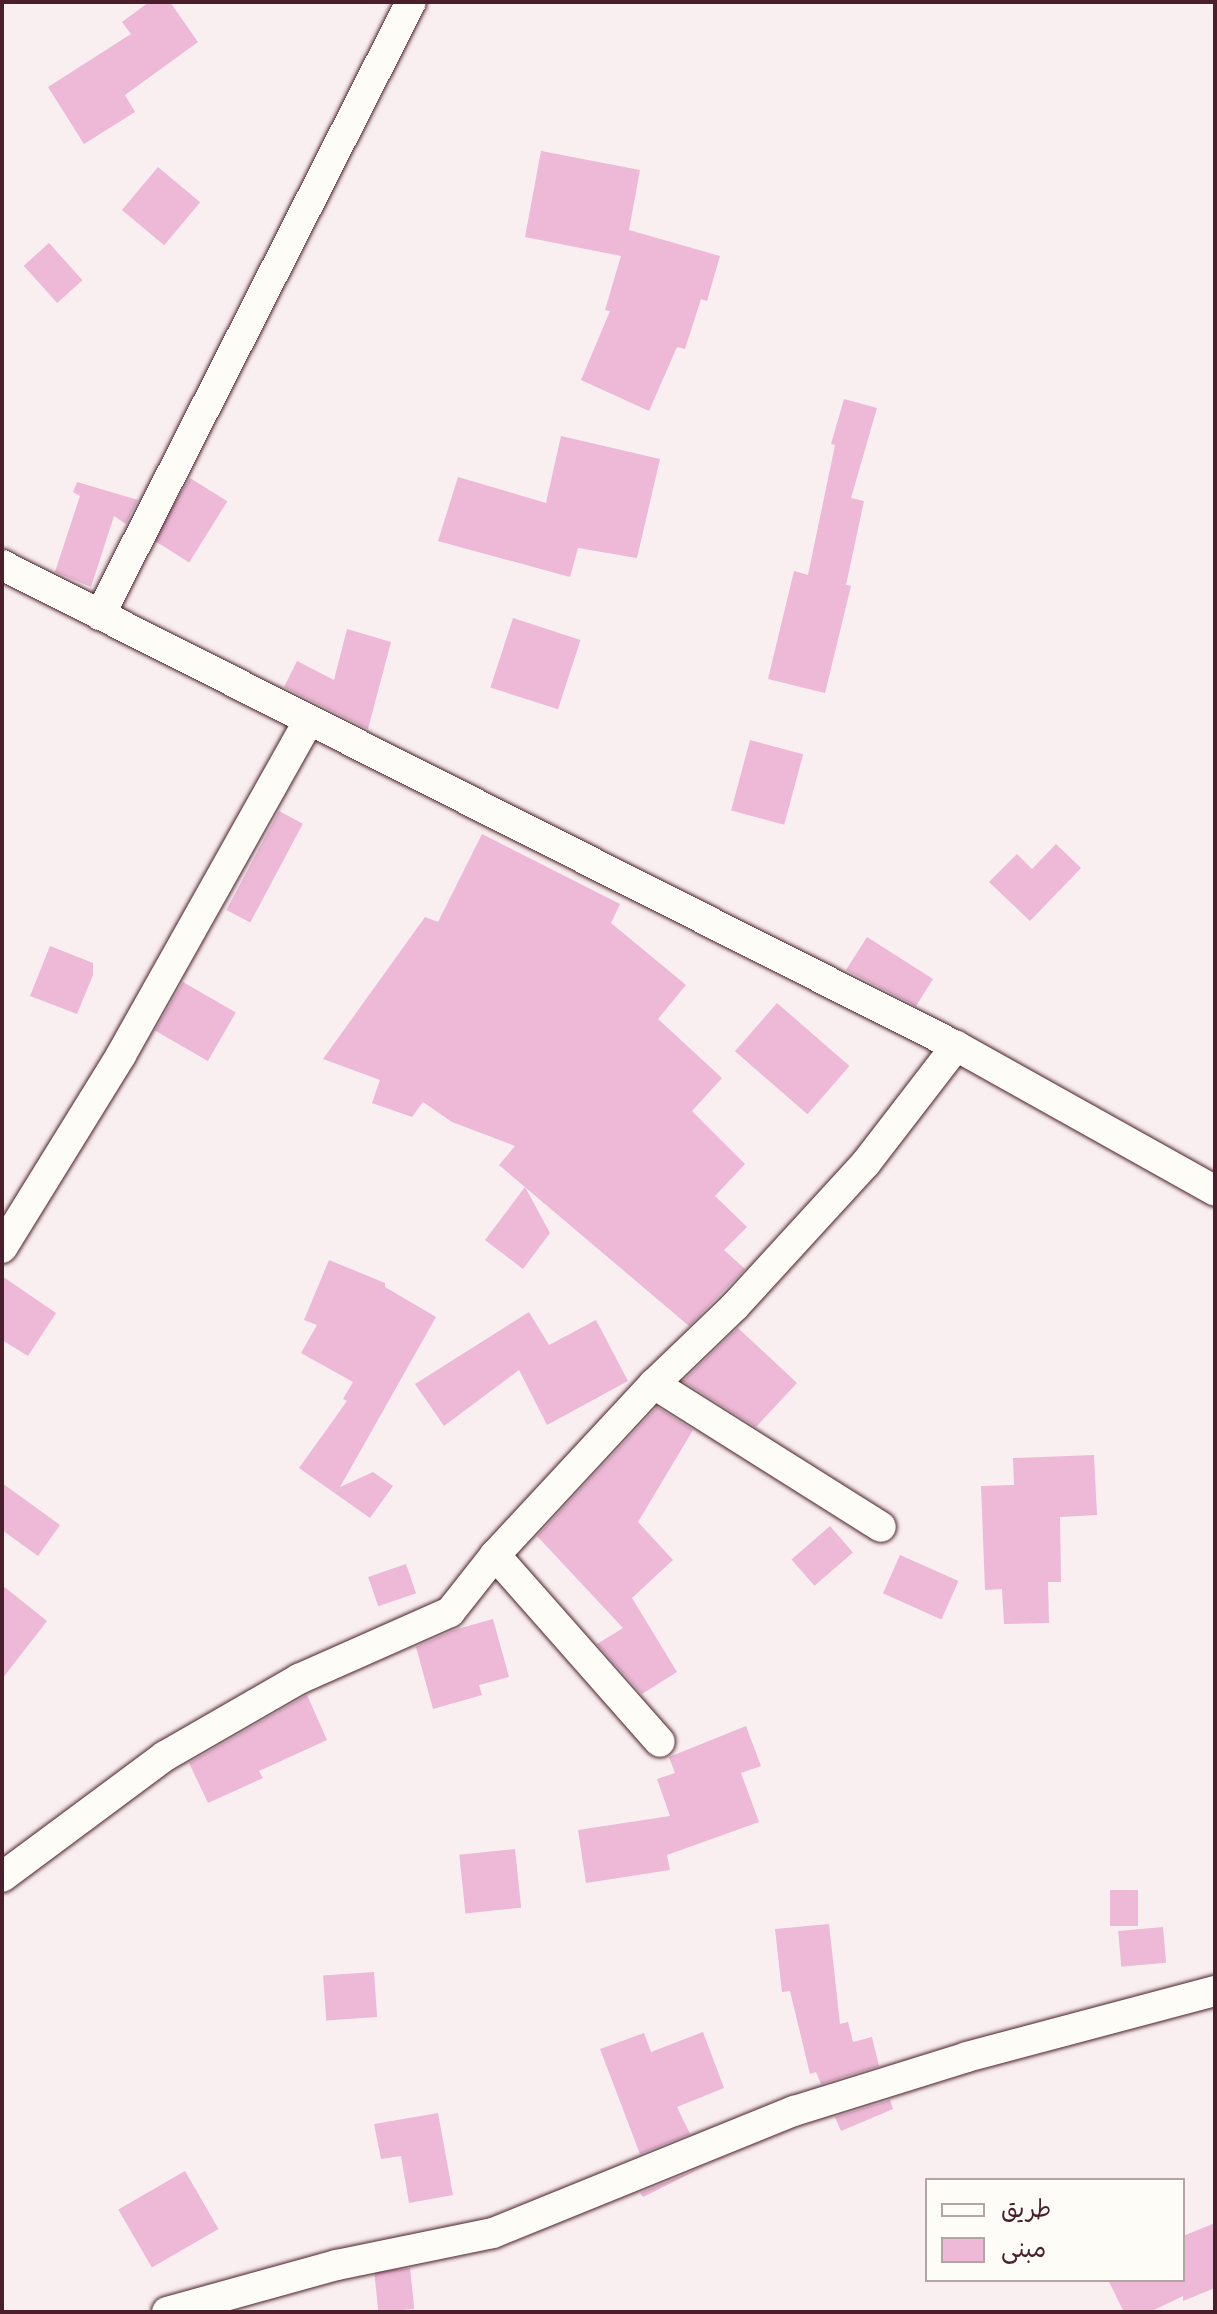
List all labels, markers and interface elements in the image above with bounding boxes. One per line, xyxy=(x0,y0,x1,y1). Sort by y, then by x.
legend xyxy=(925,2178,1185,2282)
text: طريق xyxy=(1001,2193,1051,2225)
text: مبنى xyxy=(1001,2233,1046,2265)

